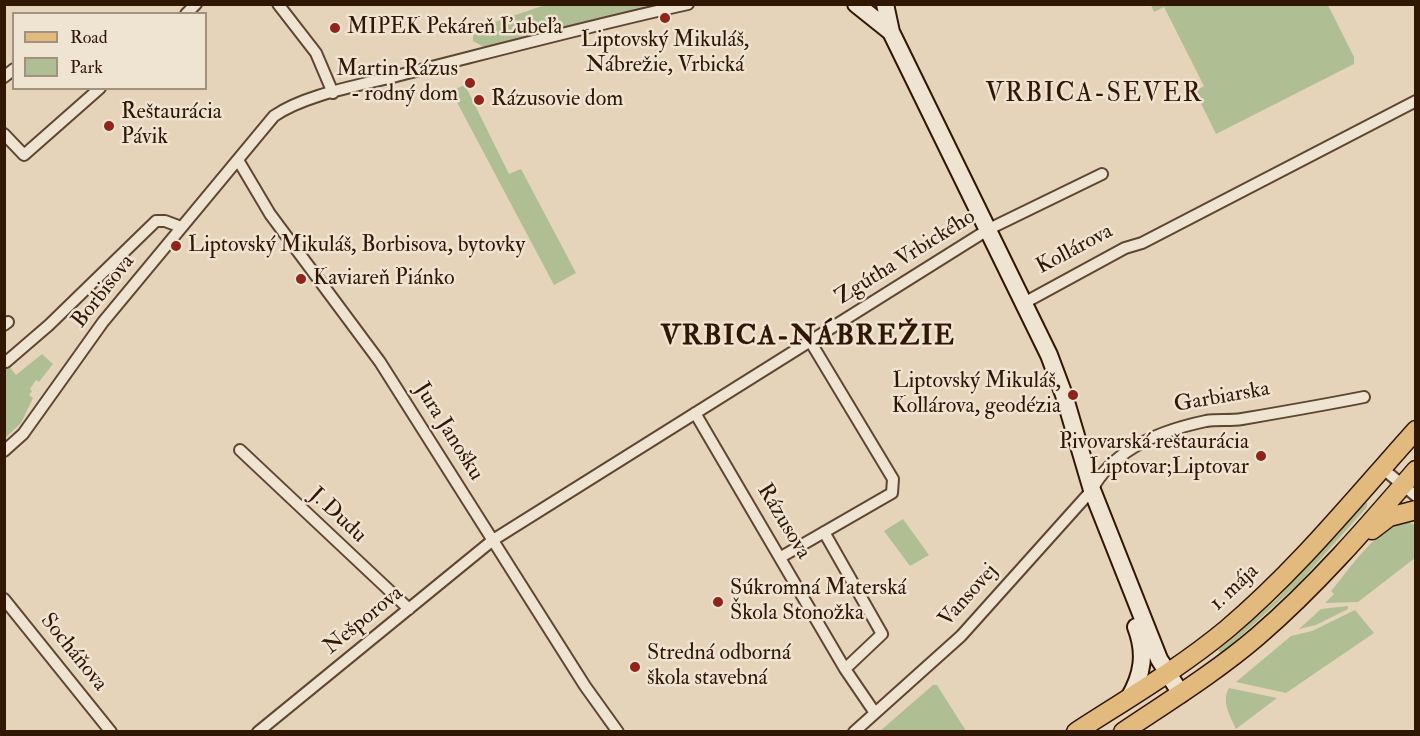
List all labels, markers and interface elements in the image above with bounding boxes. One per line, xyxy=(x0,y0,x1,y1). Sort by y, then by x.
marker: Liptovský Mikuláš, Nábrežie, Vrbická xyxy=(658,11,672,25)
legend xyxy=(12,12,207,90)
place label: MIPEK Pekáreň Ľubeľa xyxy=(347,15,563,41)
marker: MIPEK Pekáreň Ľubeľa xyxy=(328,21,342,35)
text: Road xyxy=(70,26,108,49)
place label: Liptovský Mikuláš, Nábrežie, Vrbická xyxy=(581,28,749,80)
text: Park xyxy=(70,56,103,79)
place label: Martin Rázus - rodný dom xyxy=(336,57,458,108)
marker: Martin Rázus - rodný dom xyxy=(463,76,477,90)
district label: VRBICA-SEVER xyxy=(985,79,1203,111)
place label: Rázusovie dom xyxy=(491,87,623,113)
marker: Rázusovie dom xyxy=(472,93,486,107)
place label: Reštaurácia Pávik xyxy=(121,100,222,152)
marker: Reštaurácia Pávik xyxy=(102,119,116,133)
street label: Zgútha Vrbického xyxy=(831,204,981,312)
street label: Kollárova xyxy=(1032,219,1118,281)
place label: Liptovský Mikuláš, Borbisova, bytovky xyxy=(188,233,525,259)
marker: Liptovský Mikuláš, Borbisova, bytovky xyxy=(169,239,183,253)
street label: Borbisova xyxy=(67,250,141,334)
place label: Kaviareň Piánko xyxy=(313,266,454,292)
marker: Kaviareň Piánko xyxy=(294,272,308,286)
district label: VRBICA-NÁBREŽIE xyxy=(660,321,956,355)
place label: Liptovský Mikuláš, Kollárova, geodézia xyxy=(892,369,1061,420)
street label: Garbiarska xyxy=(1172,377,1272,419)
street label: Jura Janošku xyxy=(408,378,488,486)
marker: Liptovský Mikuláš, Kollárova, geodézia xyxy=(1066,388,1080,402)
place label: Pivovarská reštaurácia Liptovar;Liptovar xyxy=(1059,430,1249,482)
marker: Pivovarská reštaurácia Liptovar;Liptovar xyxy=(1254,449,1268,463)
street label: Rázusova xyxy=(750,480,816,564)
street label: J. Dudu xyxy=(303,483,371,549)
street label: Vansovej xyxy=(934,559,1004,633)
street label: 1. mája xyxy=(1205,559,1265,617)
place label: Súkromná Materská Škola Stonožka xyxy=(730,576,907,628)
street label: Nešporova xyxy=(319,581,409,661)
marker: Súkromná Materská Škola Stonožka xyxy=(711,595,725,609)
street label: Socháňova xyxy=(34,609,112,697)
place label: Stredná odborná škola stavebná xyxy=(647,641,791,692)
marker: Stredná odborná škola stavebná xyxy=(628,660,642,674)

